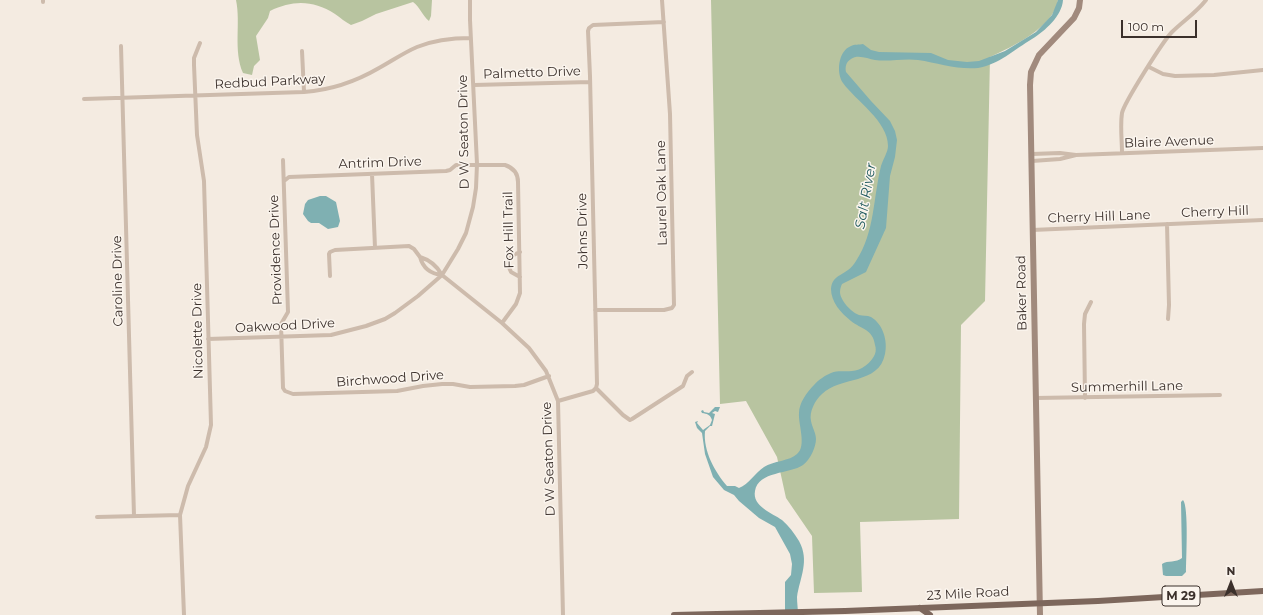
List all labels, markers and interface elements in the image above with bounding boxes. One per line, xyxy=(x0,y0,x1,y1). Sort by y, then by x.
scale bar xyxy=(1123,12,1199,38)
text: 100 m xyxy=(1128,19,1164,34)
street label: Palmetto Drive xyxy=(483,64,581,82)
street label: Redbud Parkway xyxy=(214,71,326,93)
street label: D W Seaton Drive xyxy=(455,75,473,189)
street label: Blaire Avenue xyxy=(1124,133,1214,151)
street label: Laurel Oak Lane xyxy=(653,140,671,246)
street label: Antrim Drive xyxy=(338,154,422,172)
water label: Salt River xyxy=(852,162,880,230)
street label: Fox Hill Trail xyxy=(501,191,517,269)
street label: Johns Drive xyxy=(575,193,591,269)
street label: Providence Drive xyxy=(266,194,286,306)
street label: Cherry Hill xyxy=(1181,203,1249,221)
street label: Cherry Hill Lane xyxy=(1047,207,1151,227)
street label: Caroline Drive xyxy=(109,235,127,327)
street label: Baker Road xyxy=(1014,255,1030,331)
street label: Nicolette Drive xyxy=(189,283,207,379)
street label: Oakwood Drive xyxy=(235,316,335,336)
street label: Birchwood Drive xyxy=(336,367,444,391)
street label: Summerhill Lane xyxy=(1071,378,1183,396)
street label: D W Seaton Drive xyxy=(539,401,559,517)
north arrow xyxy=(1211,563,1251,603)
text: N xyxy=(1227,564,1235,578)
street label: 23 Mile Road xyxy=(926,584,1010,604)
road number: M 29 xyxy=(1162,586,1200,606)

